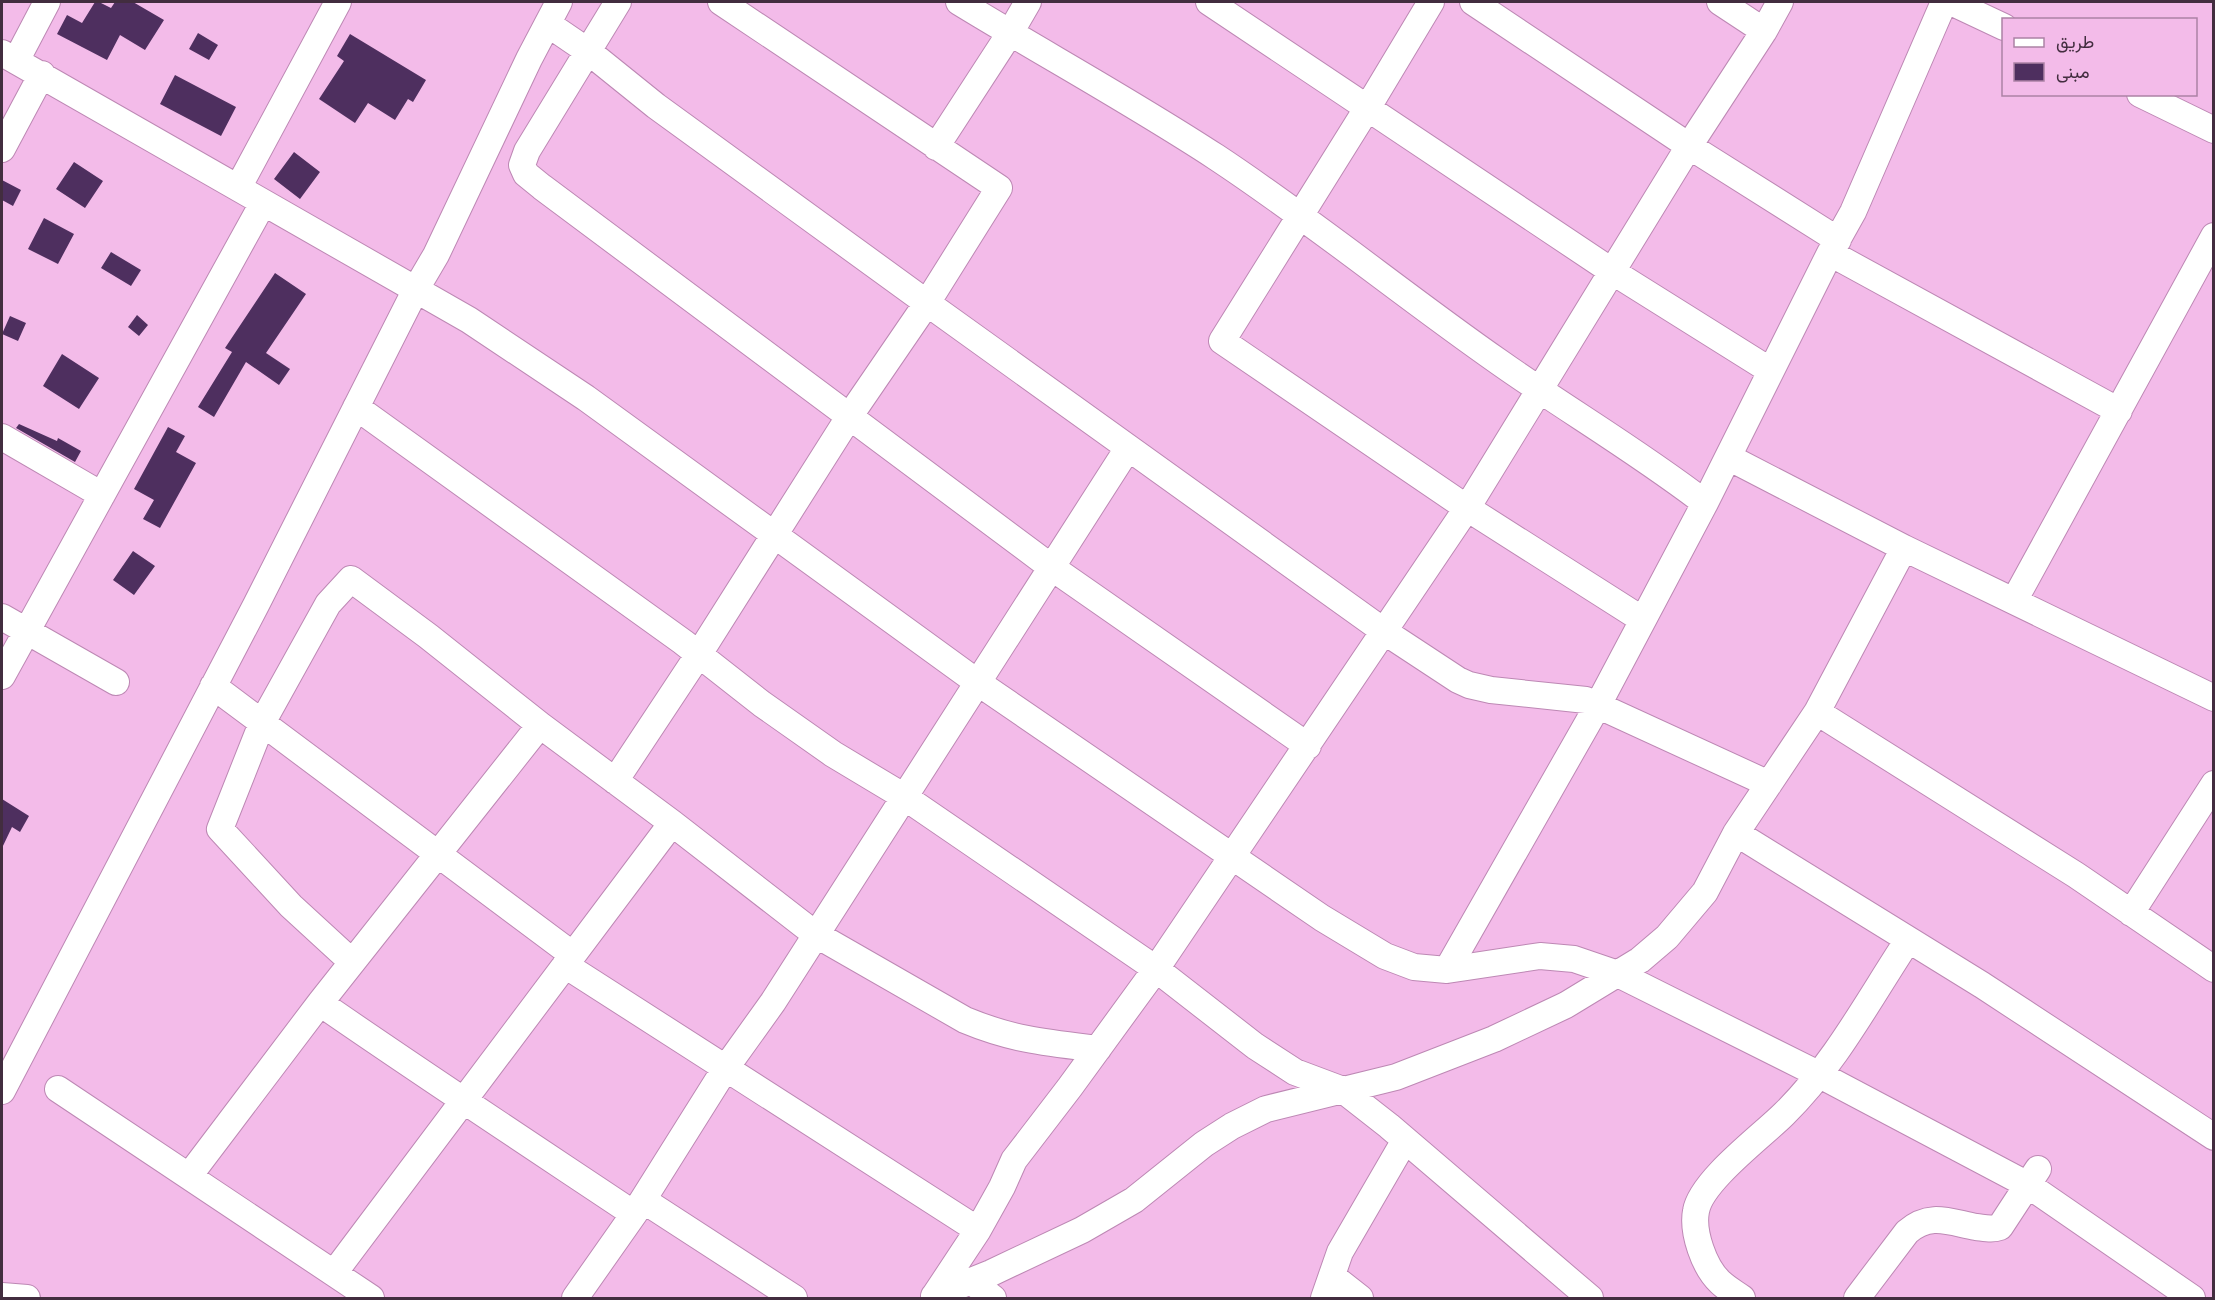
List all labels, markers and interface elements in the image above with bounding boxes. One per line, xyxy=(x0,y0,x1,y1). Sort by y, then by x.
legend xyxy=(2002,18,2197,96)
text: طريق xyxy=(2056,30,2094,54)
text: مبنى xyxy=(2056,60,2090,84)

